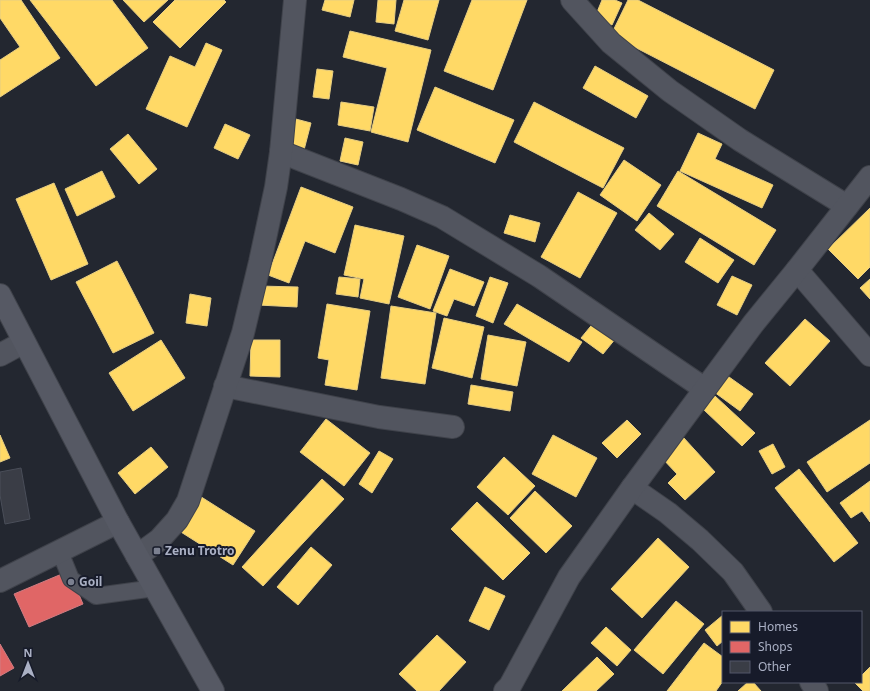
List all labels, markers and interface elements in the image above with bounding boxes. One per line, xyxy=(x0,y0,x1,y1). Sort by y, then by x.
place label: Zenu Trotro xyxy=(165,542,235,559)
marker: Zenu Trotro xyxy=(152,546,162,556)
place label: Goil xyxy=(79,573,102,590)
marker: Goil xyxy=(66,577,76,587)
legend xyxy=(722,611,862,683)
text: Homes xyxy=(758,618,798,635)
text: Shops xyxy=(758,638,793,655)
north arrow xyxy=(8,643,48,683)
text: N xyxy=(24,645,32,660)
text: Other xyxy=(758,658,791,675)

